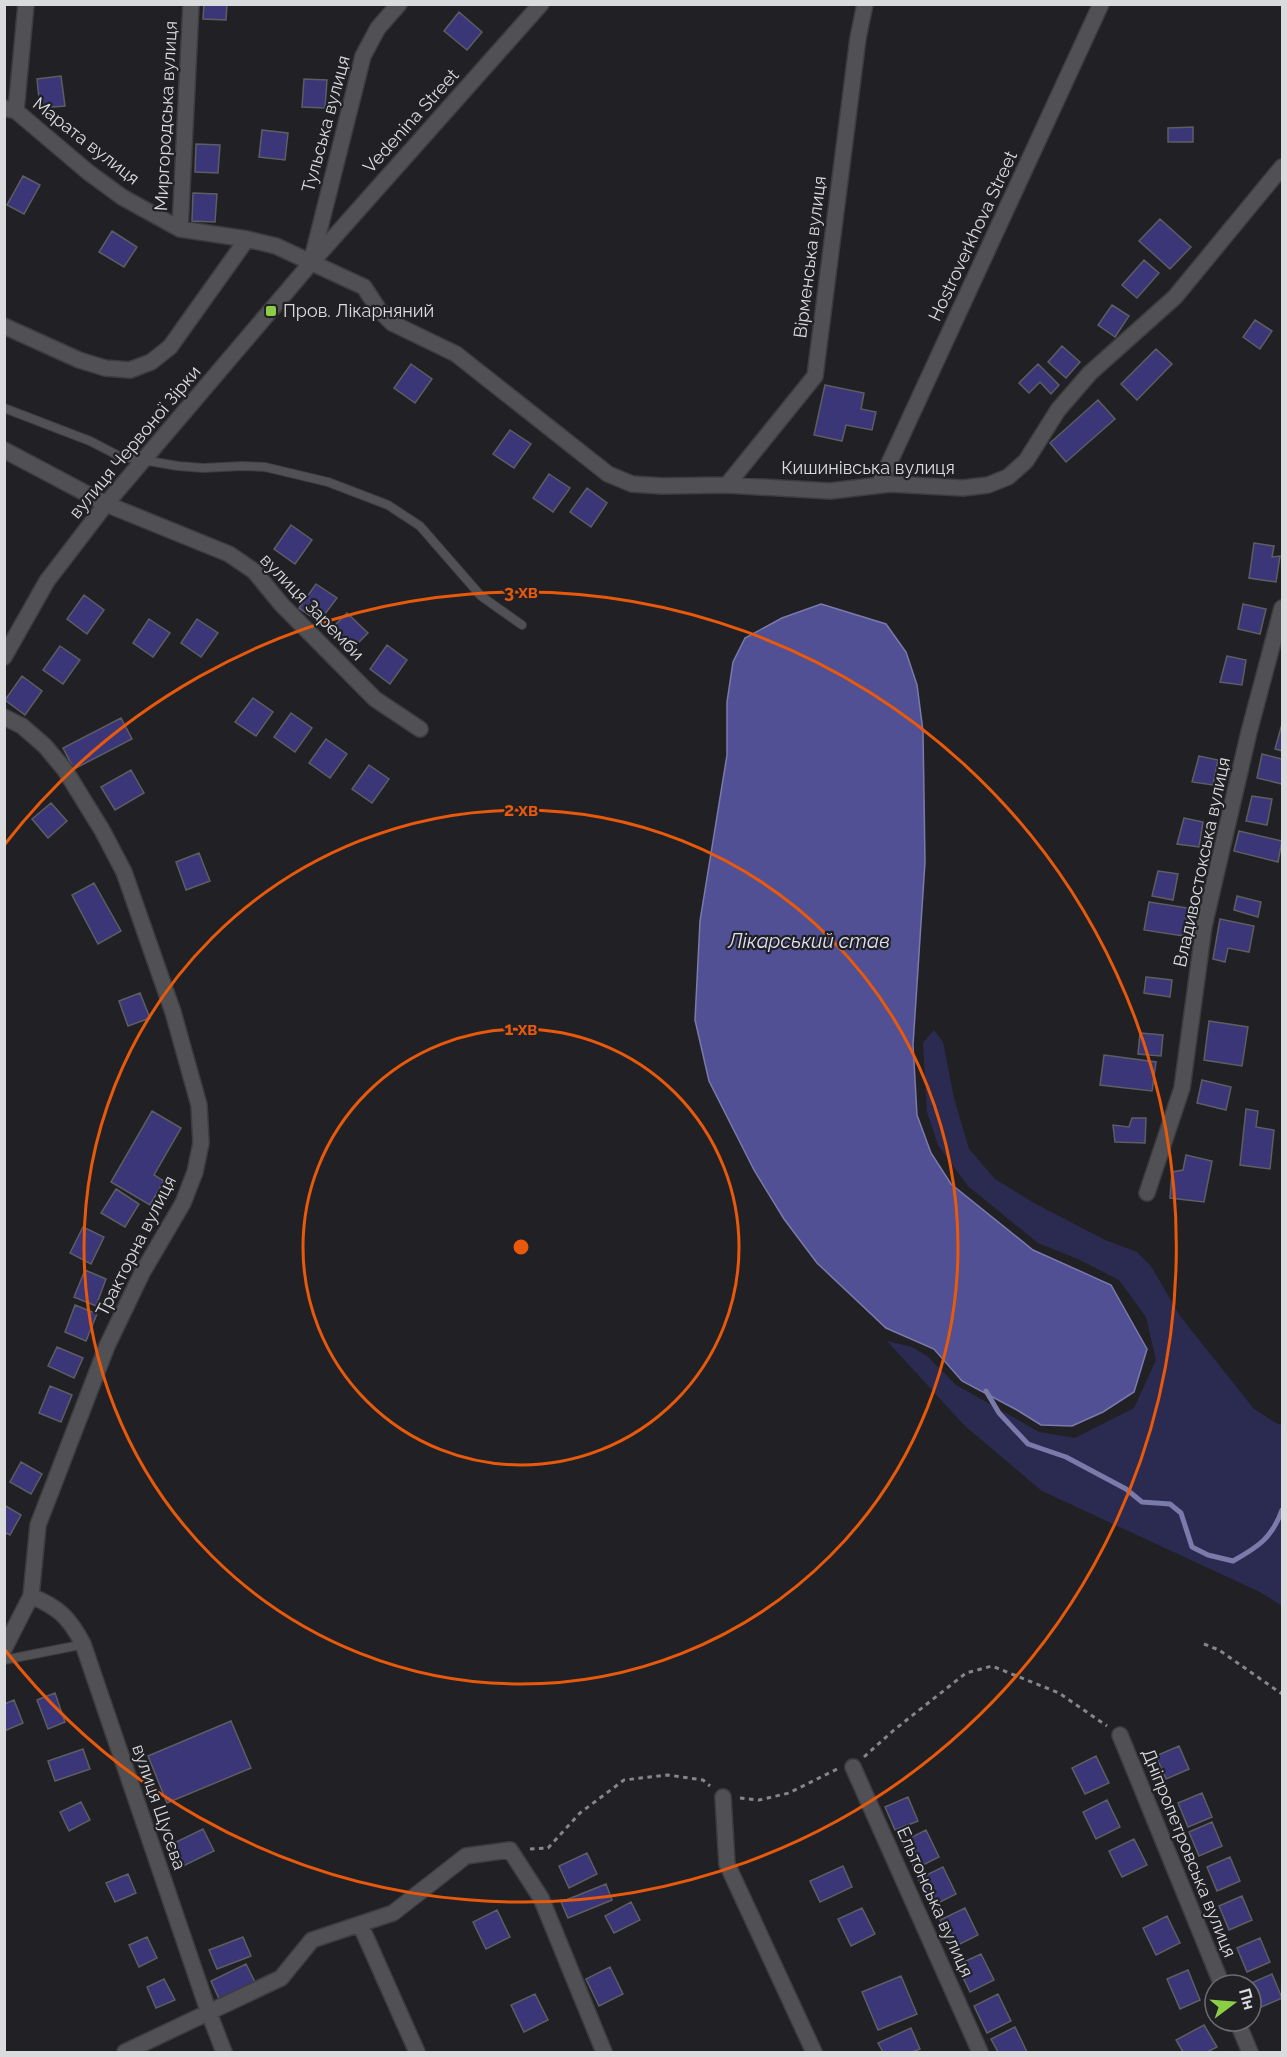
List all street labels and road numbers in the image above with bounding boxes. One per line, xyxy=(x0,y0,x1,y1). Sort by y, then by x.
street label: Миргородська вулиця xyxy=(150,20,181,212)
street label: Тульська вулиця xyxy=(297,53,354,195)
street label: Vedenina Street xyxy=(358,64,463,177)
street label: Марата вулиця xyxy=(29,93,144,189)
street label: Hostroverkhova Street xyxy=(924,147,1021,324)
street label: Вірменська вулиця xyxy=(789,175,830,339)
street label: вулиця Червоної Зірки xyxy=(65,361,205,522)
street label: Кишинівська вулиця xyxy=(781,457,955,478)
street label: вулиця Заремби xyxy=(256,549,369,664)
street label: Владивостокська вулиця xyxy=(1169,755,1234,969)
street label: Тракторна вулиця xyxy=(91,1172,180,1320)
street label: вулиця Щусєва xyxy=(128,1741,191,1872)
street label: Дніпропетровська вулиця xyxy=(1138,1745,1241,1960)
street label: Ельтонська вулиця xyxy=(893,1823,978,1980)

